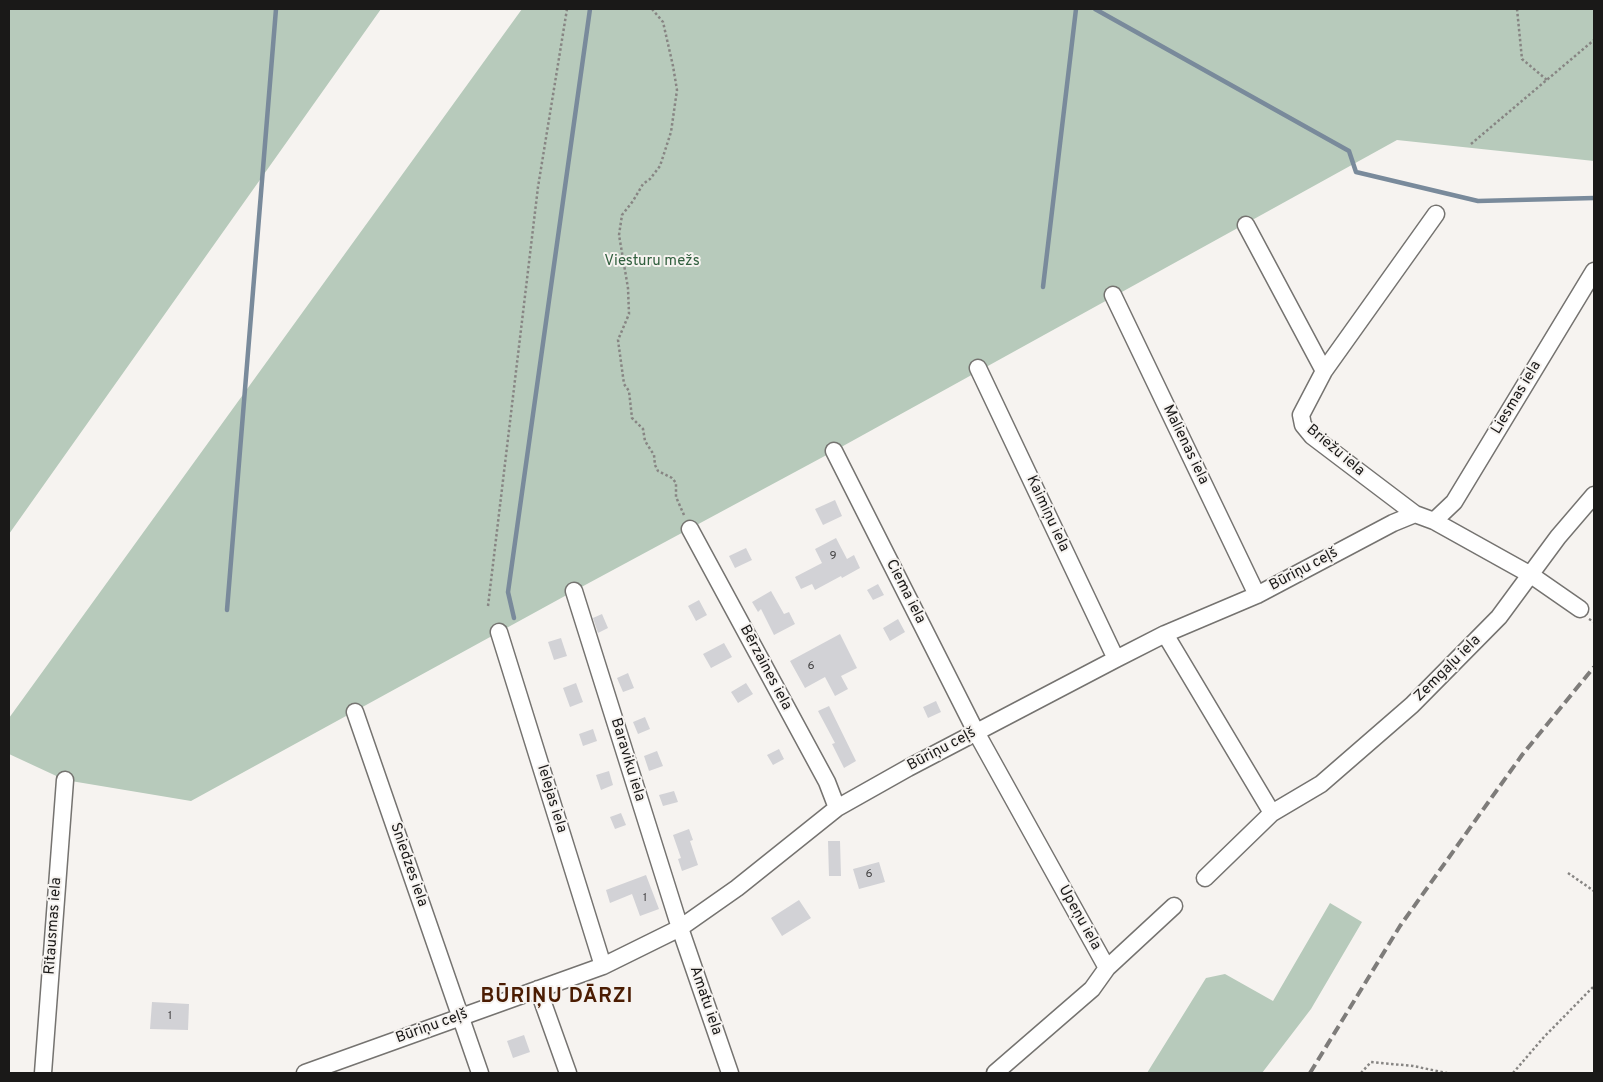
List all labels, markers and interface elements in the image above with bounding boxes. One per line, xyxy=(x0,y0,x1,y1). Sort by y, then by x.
park label: Viesturu mežs xyxy=(604,253,700,271)
street label: Liesmas iela xyxy=(1488,358,1546,438)
street label: Malienas iela xyxy=(1158,402,1212,488)
street label: Briežu iela xyxy=(1302,421,1368,481)
street label: Kaimiņu iela xyxy=(1022,473,1072,555)
street label: Būriņu ceļš xyxy=(1267,544,1341,596)
house number: 9 xyxy=(829,550,837,564)
street label: Ciema iela xyxy=(881,557,929,627)
street label: Bērzaines iela xyxy=(735,622,795,714)
street label: Zemgaļu iela xyxy=(1411,632,1485,706)
house number: 6 xyxy=(807,660,815,674)
street label: Baraviku iela xyxy=(606,716,648,804)
street label: Būriņu ceļš xyxy=(905,724,979,776)
street label: Ielejas iela xyxy=(532,763,570,835)
street label: Sniedzes iela xyxy=(385,821,431,909)
house number: 6 xyxy=(865,868,873,882)
street label: Rītausmas iela xyxy=(42,877,66,975)
street label: Upeņu iela xyxy=(1054,882,1104,954)
house number: 1 xyxy=(643,892,647,906)
street label: Amatu iela xyxy=(685,964,725,1038)
district label: BŪRIŅU DĀRZI xyxy=(479,986,635,1010)
street label: Būriņu ceļš xyxy=(394,1006,470,1048)
house number: 1 xyxy=(168,1010,172,1024)

